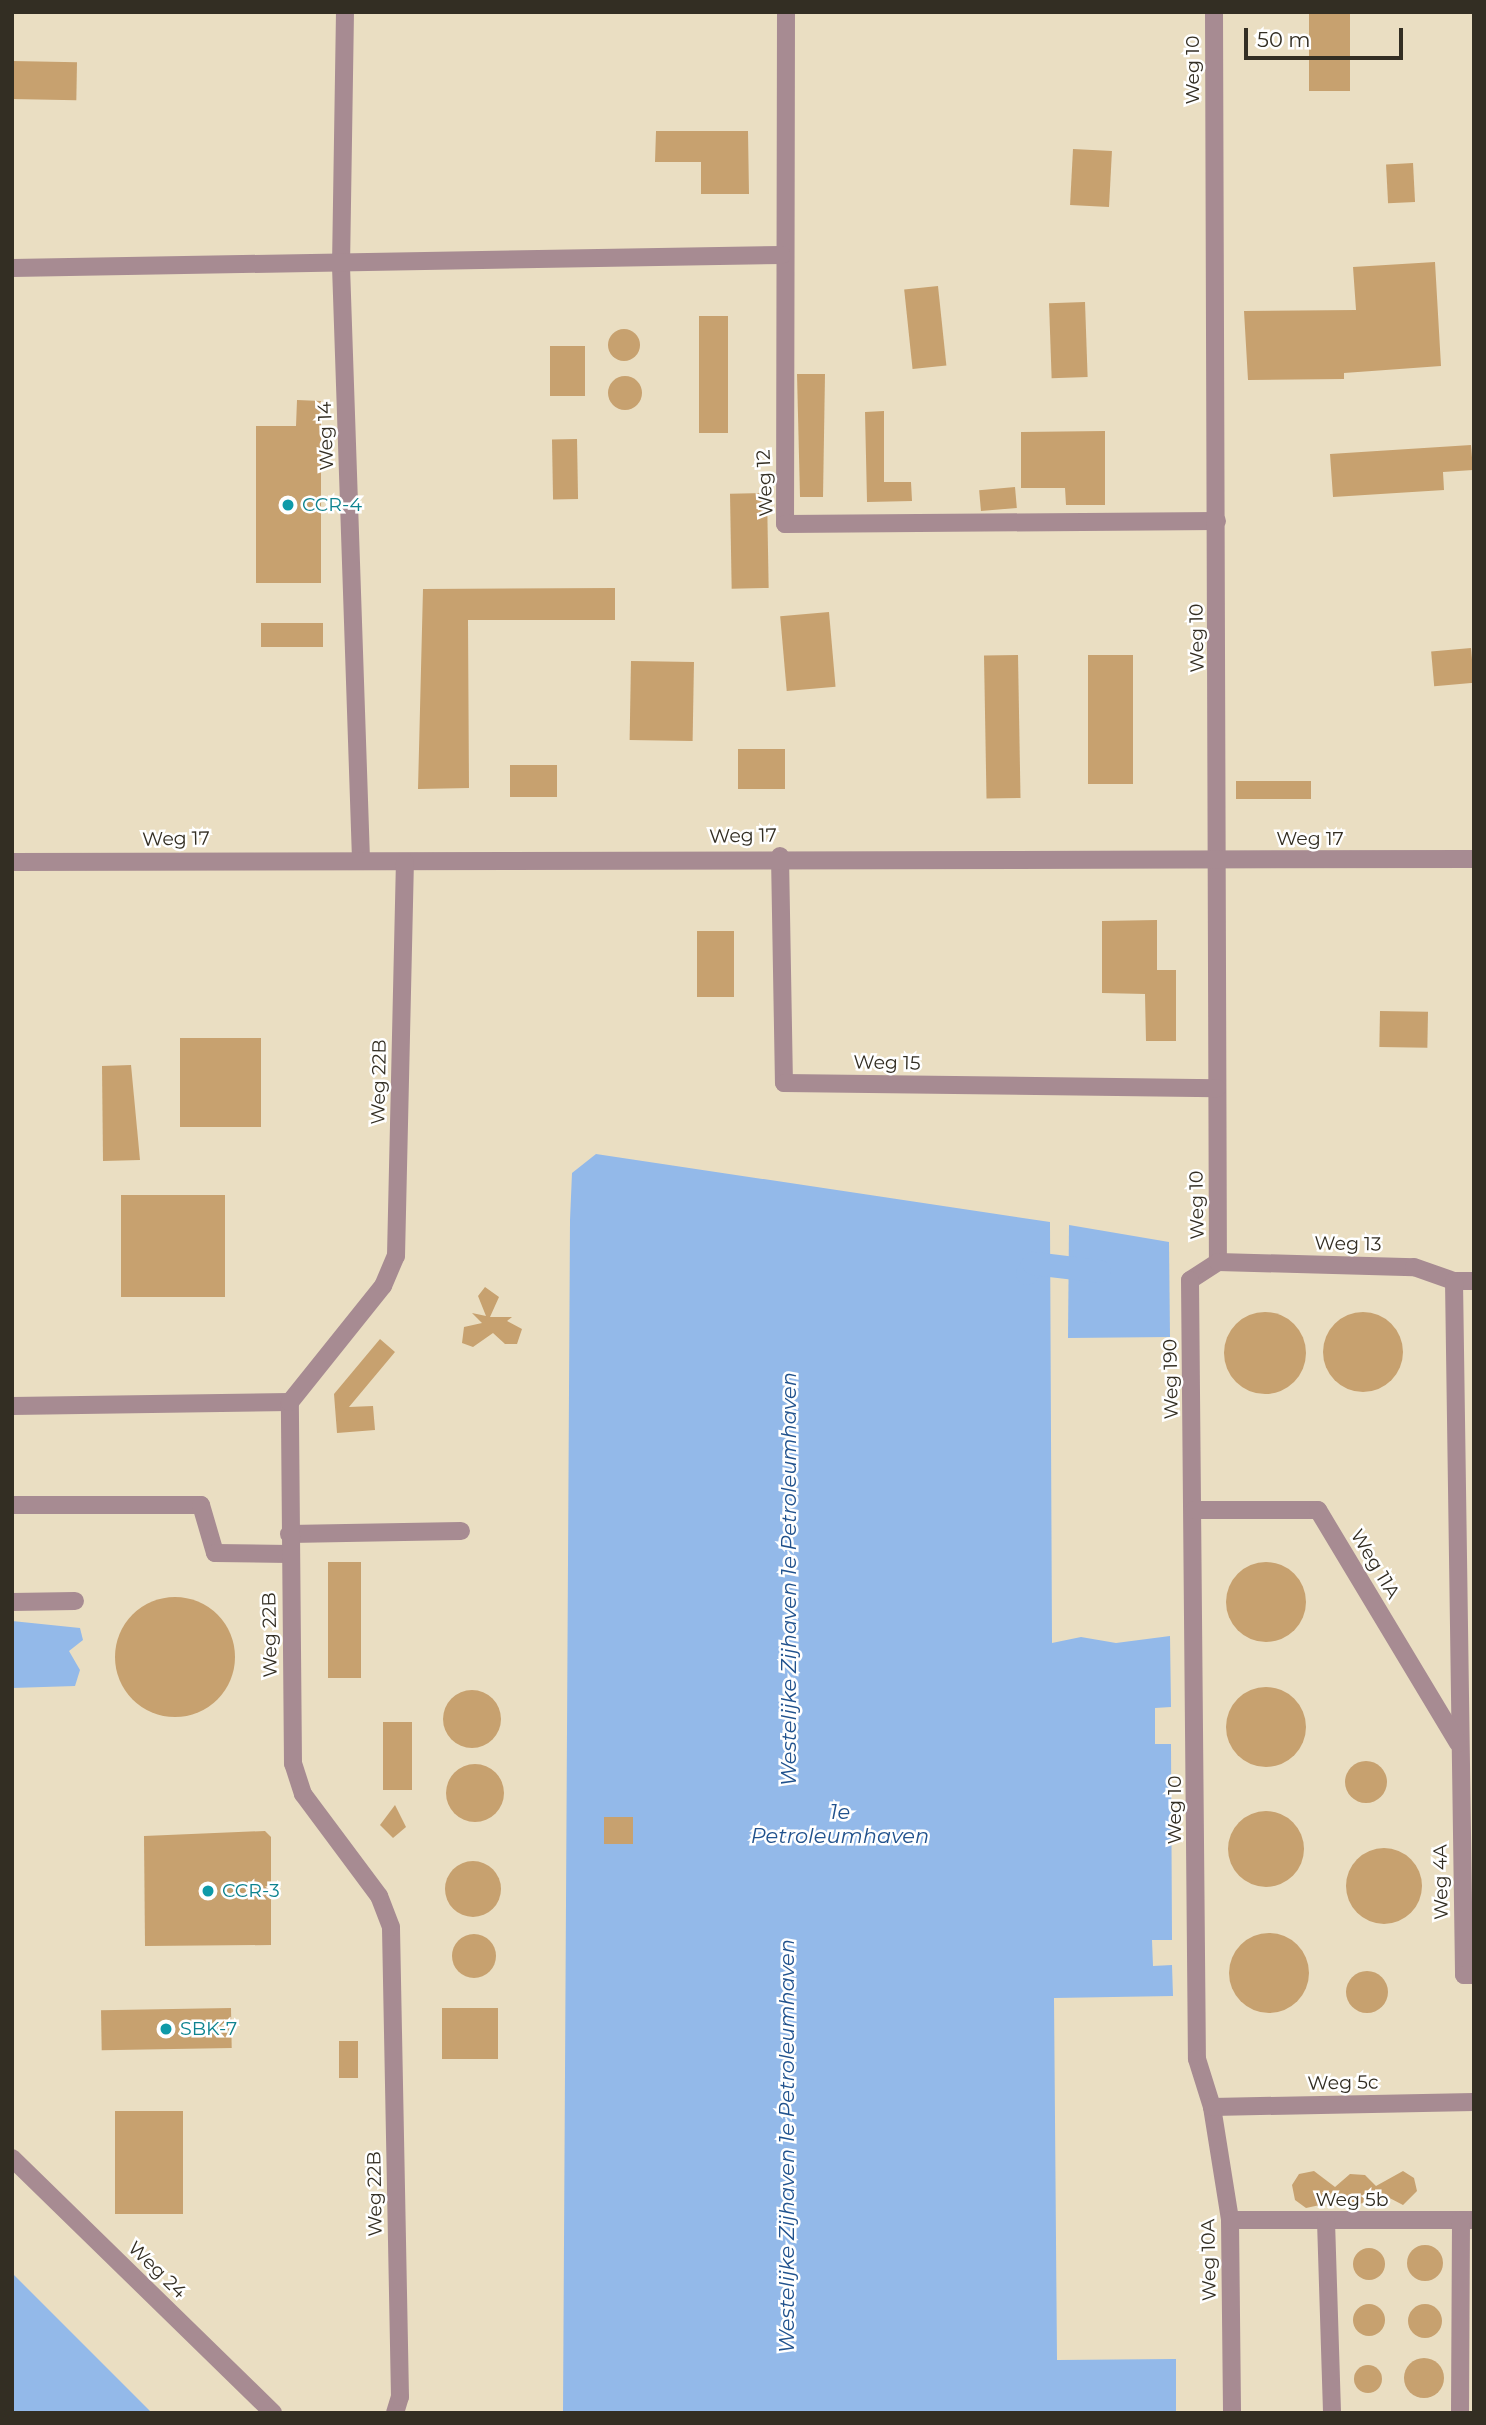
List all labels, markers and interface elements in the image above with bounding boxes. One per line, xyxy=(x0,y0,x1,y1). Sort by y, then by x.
scale bar xyxy=(1248,14,1407,58)
text: 50 m xyxy=(1257,27,1311,52)
street label: Weg 10 xyxy=(1182,36,1204,104)
street label: Weg 14 xyxy=(313,401,339,471)
street label: Weg 12 xyxy=(752,449,778,517)
place label: CCR-4 xyxy=(302,494,362,516)
marker: CCR-4 xyxy=(280,497,296,513)
street label: Weg 10 xyxy=(1185,603,1209,673)
street label: Weg 17 xyxy=(709,824,777,848)
street label: Weg 17 xyxy=(142,827,210,851)
street label: Weg 17 xyxy=(1276,828,1344,850)
street label: Weg 22B xyxy=(367,1039,391,1125)
street label: Weg 15 xyxy=(853,1051,921,1075)
street label: Weg 10 xyxy=(1185,1170,1209,1240)
street label: Weg 13 xyxy=(1314,1232,1382,1256)
street label: Weg 190 xyxy=(1159,1339,1183,1419)
water label: Westelijke Zijhaven 1e Petroleumhaven xyxy=(776,1372,802,1786)
street label: Weg 11A xyxy=(1345,1525,1405,1603)
street label: Weg 22B xyxy=(258,1592,282,1678)
street label: Weg 10 xyxy=(1164,1776,1186,1844)
water label: 1e Petroleumhaven xyxy=(751,1799,929,1849)
street label: Weg 4A xyxy=(1429,1844,1453,1920)
place label: CCR-3 xyxy=(222,1880,280,1902)
marker: CCR-3 xyxy=(200,1883,216,1899)
water label: Westelijke Zijhaven 1e Petroleumhaven xyxy=(774,1939,800,2353)
place label: SBK-7 xyxy=(180,2018,237,2040)
marker: SBK-7 xyxy=(158,2021,174,2037)
street label: Weg 5c xyxy=(1307,2071,1379,2095)
street label: Weg 22B xyxy=(363,2151,387,2237)
street label: Weg 5b xyxy=(1315,2189,1389,2211)
street label: Weg 10A xyxy=(1197,2219,1221,2301)
street label: Weg 24 xyxy=(123,2237,191,2303)

